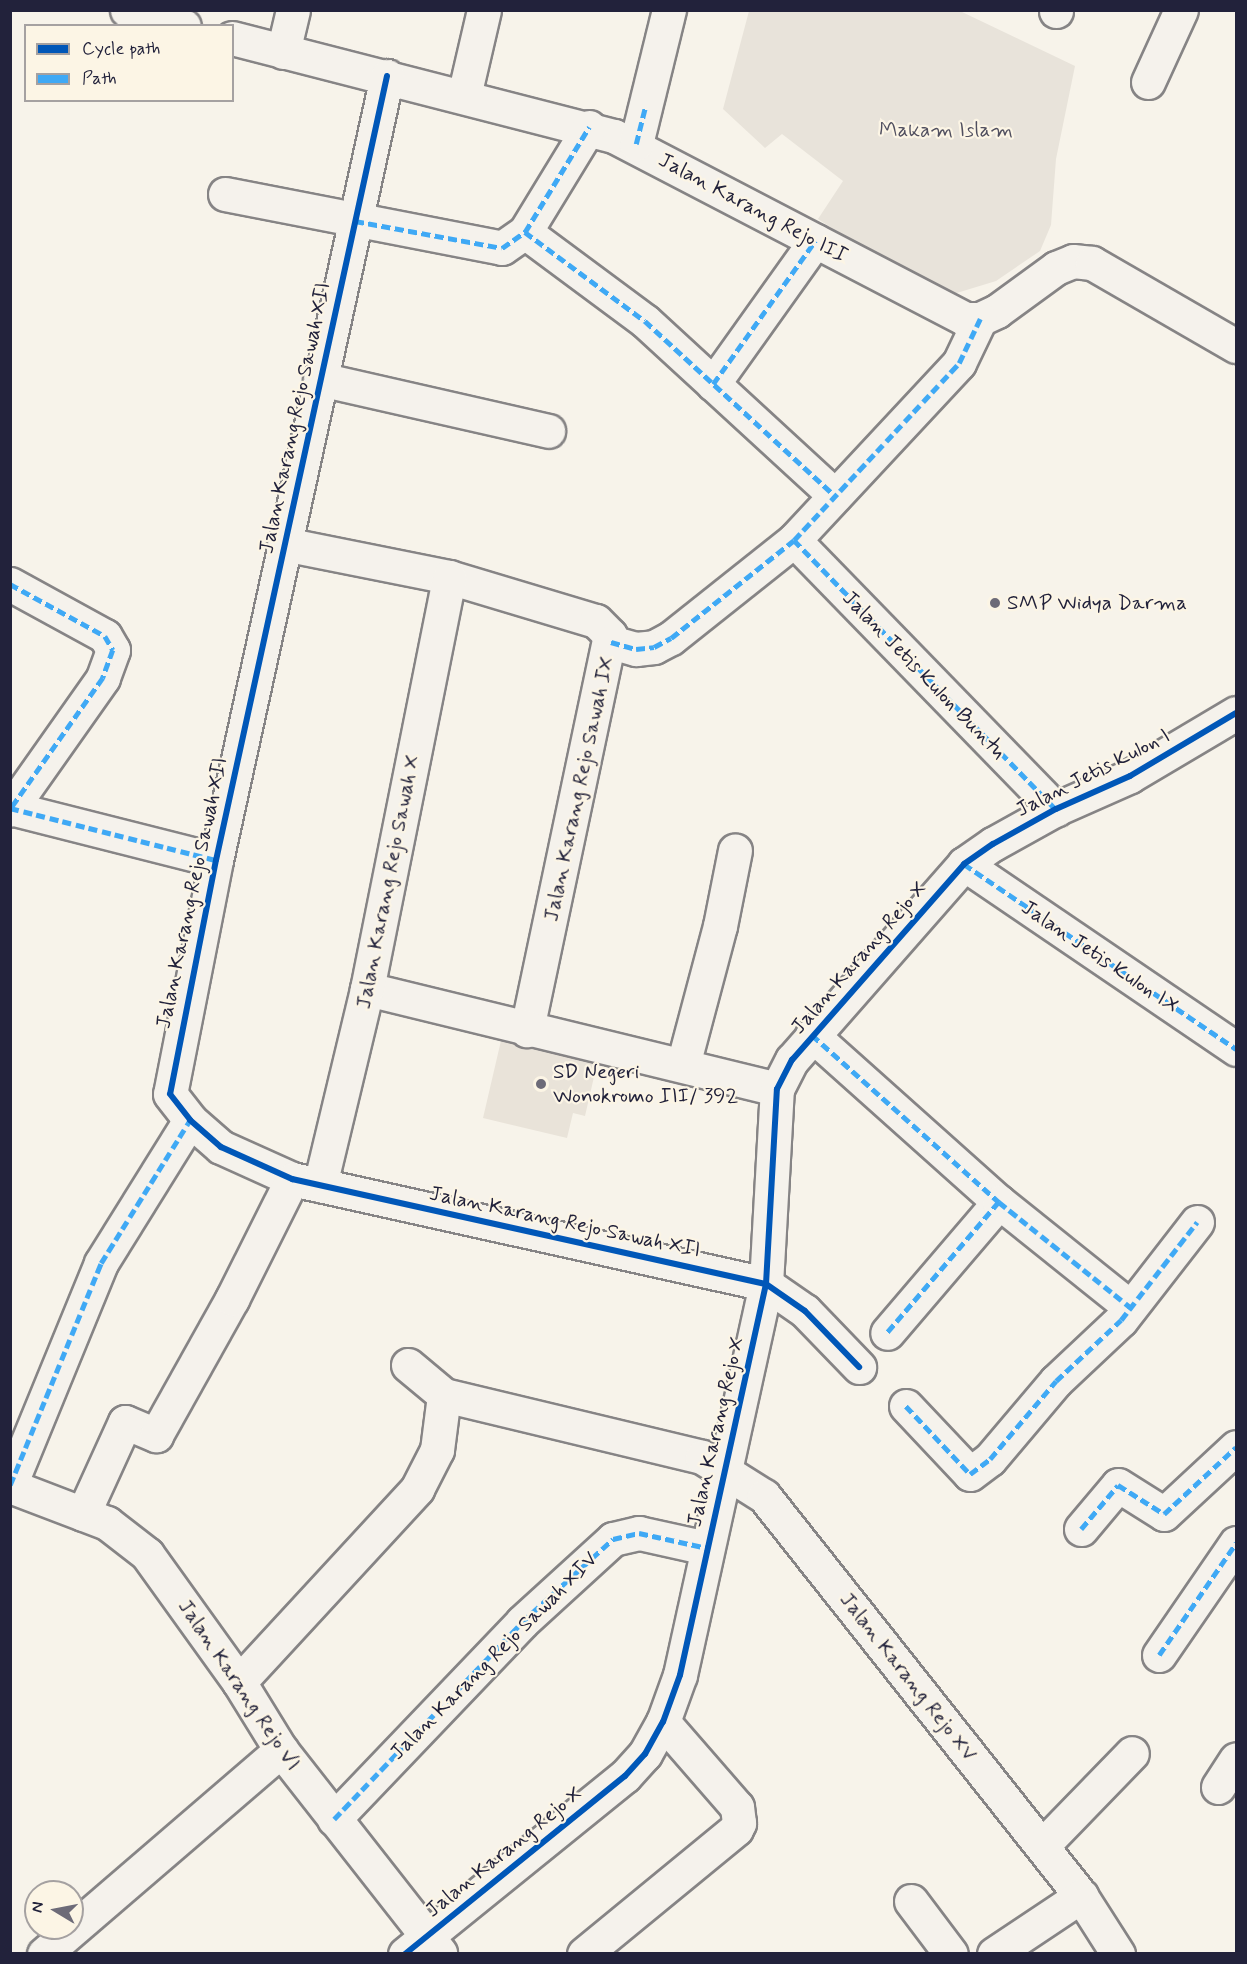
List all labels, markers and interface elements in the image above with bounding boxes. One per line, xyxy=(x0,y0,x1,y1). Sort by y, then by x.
legend xyxy=(24,24,234,102)
text: Cycle path xyxy=(82,37,160,61)
text: Path xyxy=(82,67,117,91)
park label: Makam Islam xyxy=(877,117,1015,143)
street label: Jalan Karang Rejo III xyxy=(654,148,852,268)
street label: Jalan Karang Rejo Sawah XII xyxy=(254,279,336,557)
street label: Jalan Jetis Kulon Buntu xyxy=(837,585,1011,765)
place label: SMP Widya Darma xyxy=(1007,590,1185,616)
marker: SMP Widya Darma xyxy=(988,596,1002,610)
street label: Jalan Karang Rejo Sawah IX xyxy=(539,656,619,922)
street label: Jalan Jetis Kulon I xyxy=(1006,721,1180,825)
street label: Jalan Karang Rejo Sawah XII xyxy=(151,754,233,1032)
street label: Jalan Karang Rejo Sawah X xyxy=(351,754,425,1010)
street label: Jalan Karang Rejo X xyxy=(786,877,932,1039)
street label: Jalan Jetis Kulon IX xyxy=(1012,892,1188,1022)
place label: SD Negeri Wonokromo III/ 392 xyxy=(553,1059,738,1109)
marker: SD Negeri Wonokromo III/ 392 xyxy=(534,1077,548,1091)
street label: Jalan Karang Rejo Sawah XII xyxy=(426,1181,704,1263)
street label: Jalan Karang Rejo X xyxy=(682,1335,750,1529)
street label: Jalan Karang Rejo Sawah XIV xyxy=(386,1548,602,1764)
street label: Jalan Karang Rejo XV xyxy=(834,1588,982,1766)
street label: Jalan Karang Rejo VI xyxy=(171,1593,307,1777)
street label: Jalan Karang Rejo X xyxy=(421,1781,587,1923)
north arrow xyxy=(24,1880,84,1940)
text: N xyxy=(26,1900,49,1914)

